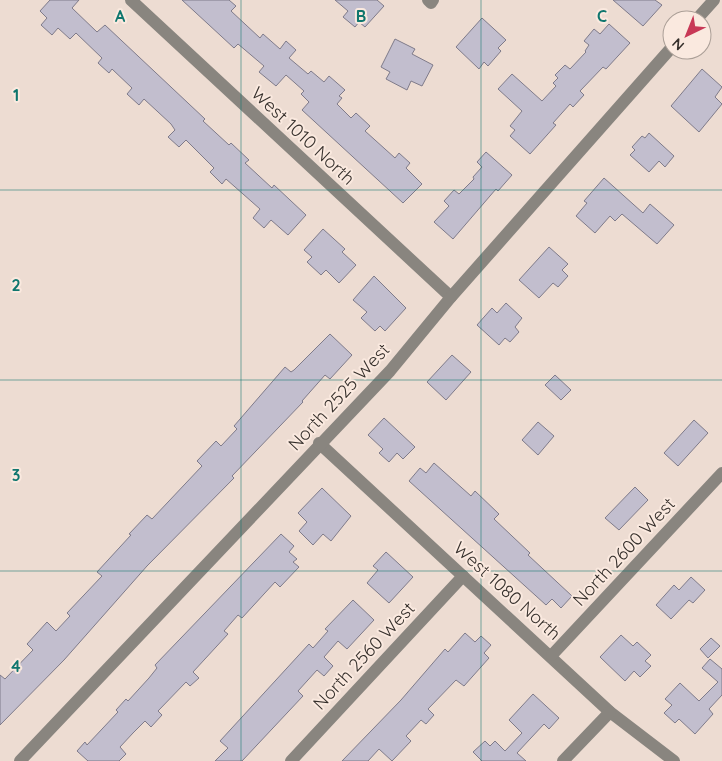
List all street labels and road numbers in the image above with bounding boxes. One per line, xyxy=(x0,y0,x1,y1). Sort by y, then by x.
street label: West 1010 North xyxy=(247,82,360,190)
street label: North 2525 West xyxy=(283,338,394,455)
street label: North 2600 West xyxy=(567,493,680,611)
street label: West 1080 North xyxy=(449,536,566,645)
street label: North 2560 West xyxy=(308,597,419,714)

